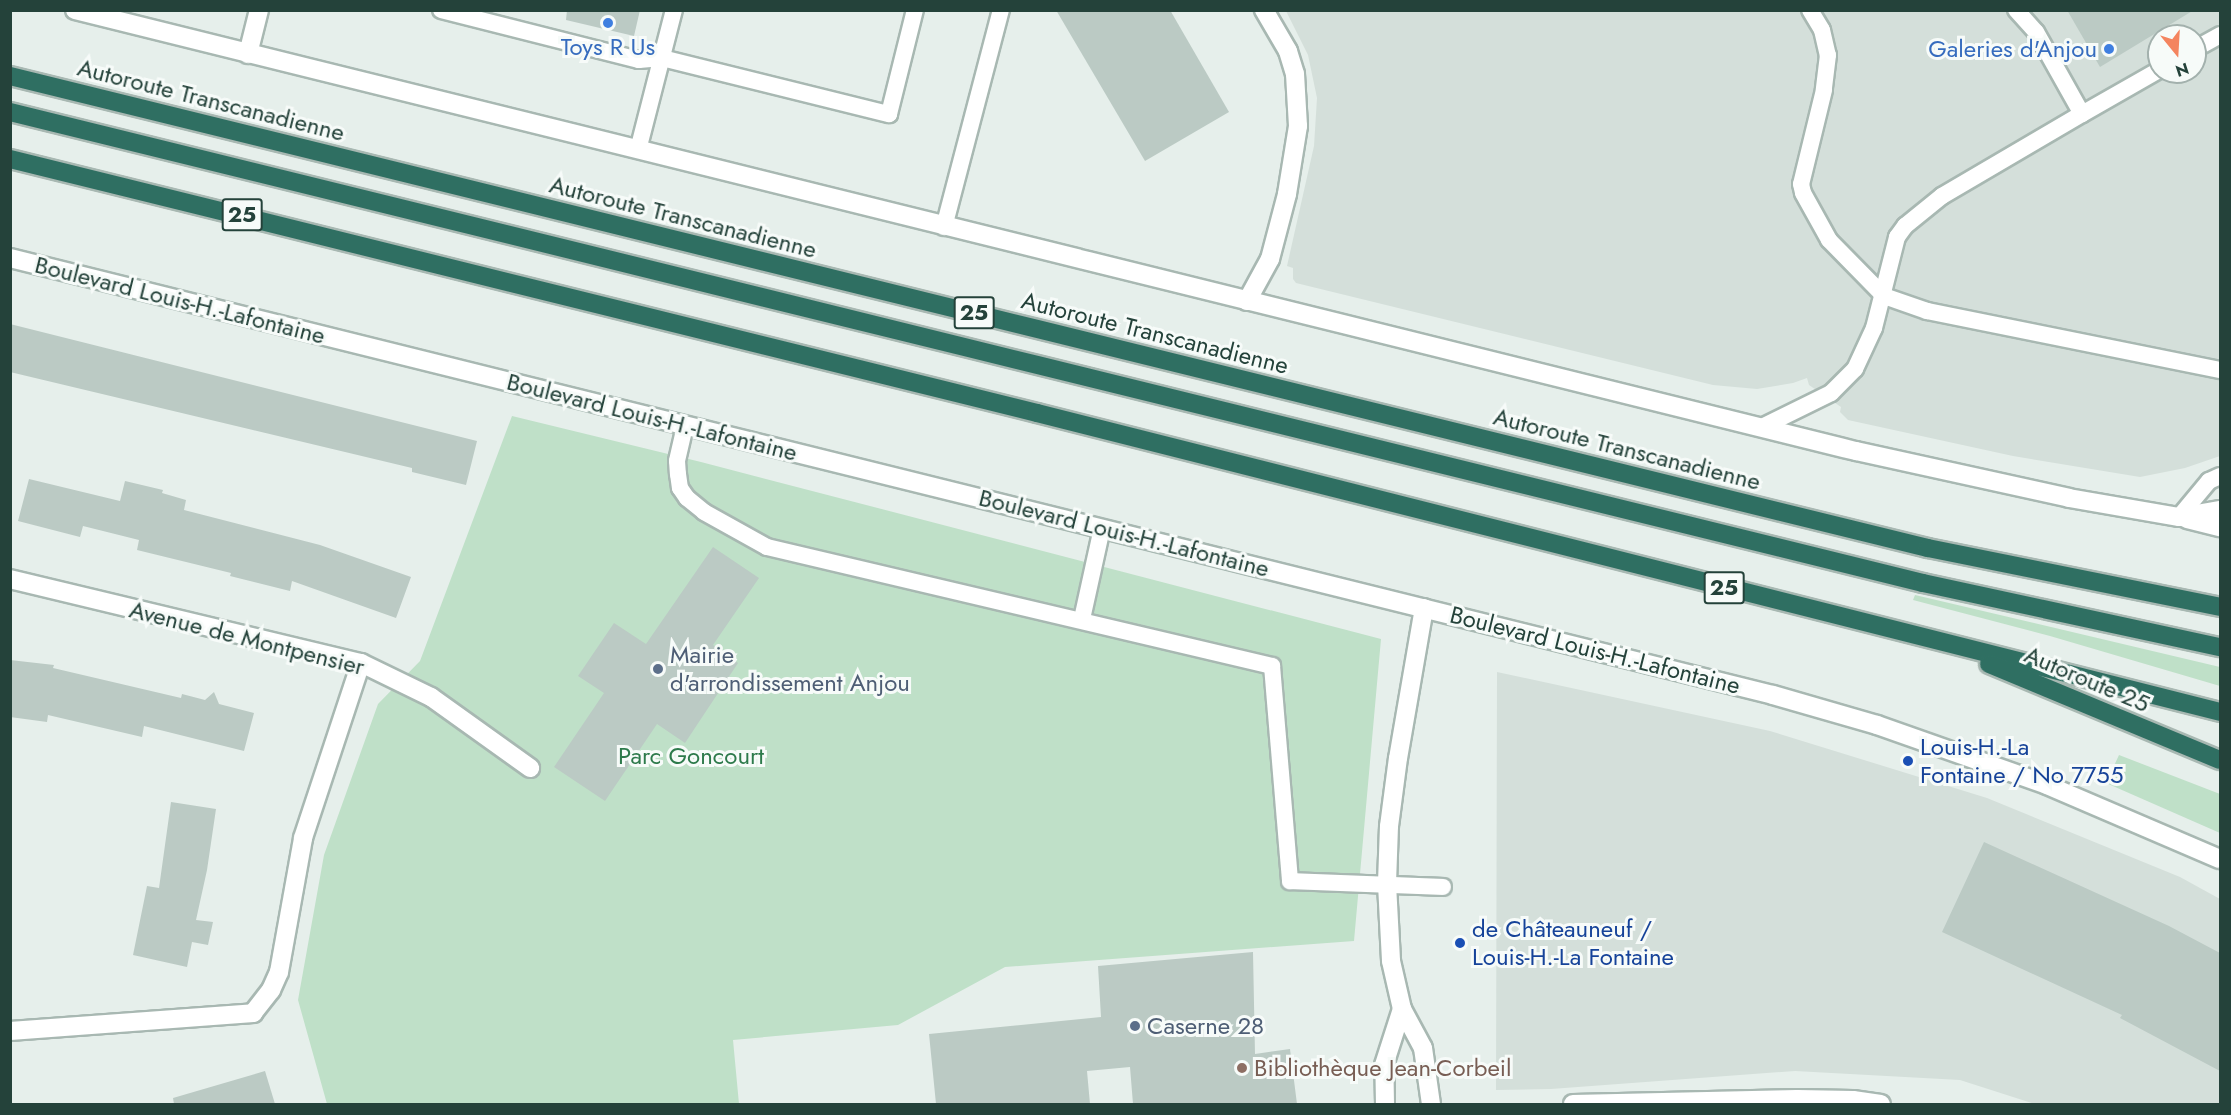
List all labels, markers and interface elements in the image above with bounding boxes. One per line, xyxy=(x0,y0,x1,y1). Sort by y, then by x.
marker: Toys R Us xyxy=(601,16,615,30)
north arrow xyxy=(2147,24,2207,84)
place label: Toys R Us xyxy=(561,33,655,61)
place label: Galeries d'Anjou xyxy=(1928,35,2097,63)
marker: Galeries d'Anjou xyxy=(2102,42,2116,56)
street label: Autoroute Transcanadienne xyxy=(75,53,347,147)
text: N xyxy=(2172,57,2192,83)
street label: Autoroute Transcanadienne xyxy=(547,170,819,264)
road number: 25 xyxy=(221,196,263,234)
street label: Boulevard Louis-H.-Lafontaine xyxy=(32,250,328,350)
street label: Autoroute Transcanadienne xyxy=(1019,286,1291,380)
road number: 25 xyxy=(953,294,995,332)
street label: Boulevard Louis-H.-Lafontaine xyxy=(504,367,800,467)
street label: Autoroute Transcanadienne xyxy=(1491,402,1763,496)
street label: Boulevard Louis-H.-Lafontaine xyxy=(976,483,1272,583)
road number: 25 xyxy=(1703,569,1745,607)
street label: Avenue de Montpensier xyxy=(126,595,368,681)
street label: Boulevard Louis-H.-Lafontaine xyxy=(1447,600,1743,700)
street label: Autoroute 25 xyxy=(2020,640,2154,718)
place label: Mairie d'arrondissement Anjou xyxy=(670,641,910,697)
marker: Mairie d'arrondissement Anjou xyxy=(651,662,665,676)
place label: Louis-H.-La Fontaine / No 7755 xyxy=(1920,733,2123,789)
park label: Parc Goncourt xyxy=(618,742,764,770)
marker: Louis-H.-La Fontaine / No 7755 xyxy=(1901,754,1915,768)
place label: de Châteauneuf / Louis-H.-La Fontaine xyxy=(1472,915,1674,971)
marker: de Châteauneuf / Louis-H.-La Fontaine xyxy=(1453,936,1467,950)
place label: Caserne 28 xyxy=(1147,1012,1264,1040)
marker: Caserne 28 xyxy=(1128,1019,1142,1033)
place label: Bibliothèque Jean-Corbeil xyxy=(1254,1054,1512,1082)
marker: Bibliothèque Jean-Corbeil xyxy=(1235,1061,1249,1075)

